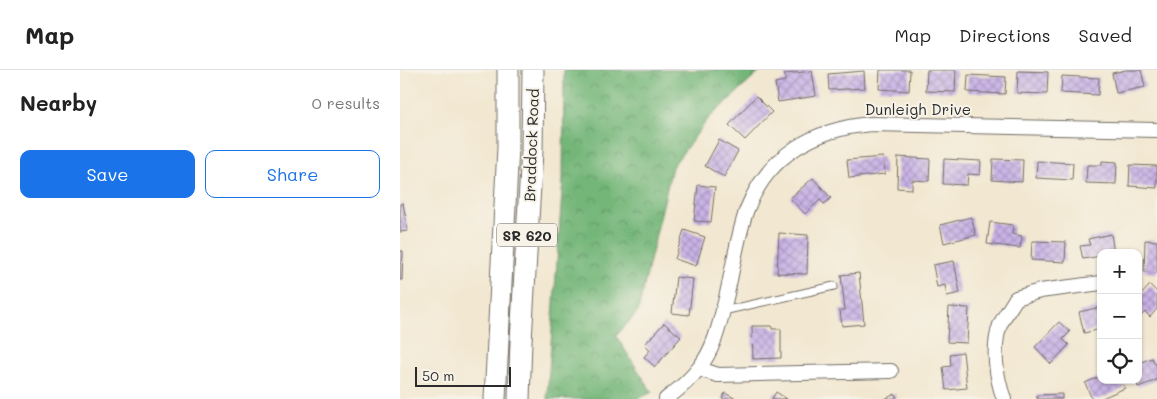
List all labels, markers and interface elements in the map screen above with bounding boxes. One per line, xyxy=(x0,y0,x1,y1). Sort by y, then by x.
text: Map xyxy=(25,19,74,50)
text: Map xyxy=(894,23,931,47)
text: Directions xyxy=(959,23,1051,47)
text: Saved xyxy=(1079,23,1132,47)
street label: Braddock Road xyxy=(519,88,543,202)
text: Nearby xyxy=(20,89,97,116)
text: 0 results xyxy=(312,92,380,113)
street label: Dunleigh Drive xyxy=(865,99,971,119)
button: Save xyxy=(20,150,195,198)
button: Share xyxy=(205,150,380,198)
road number: SR 620 xyxy=(497,224,557,246)
map controls xyxy=(1097,249,1142,384)
button: + xyxy=(1097,249,1142,294)
button: − xyxy=(1097,294,1142,339)
button: locate xyxy=(1097,339,1142,384)
scale bar xyxy=(415,364,511,387)
text: 50 m xyxy=(422,366,454,385)

